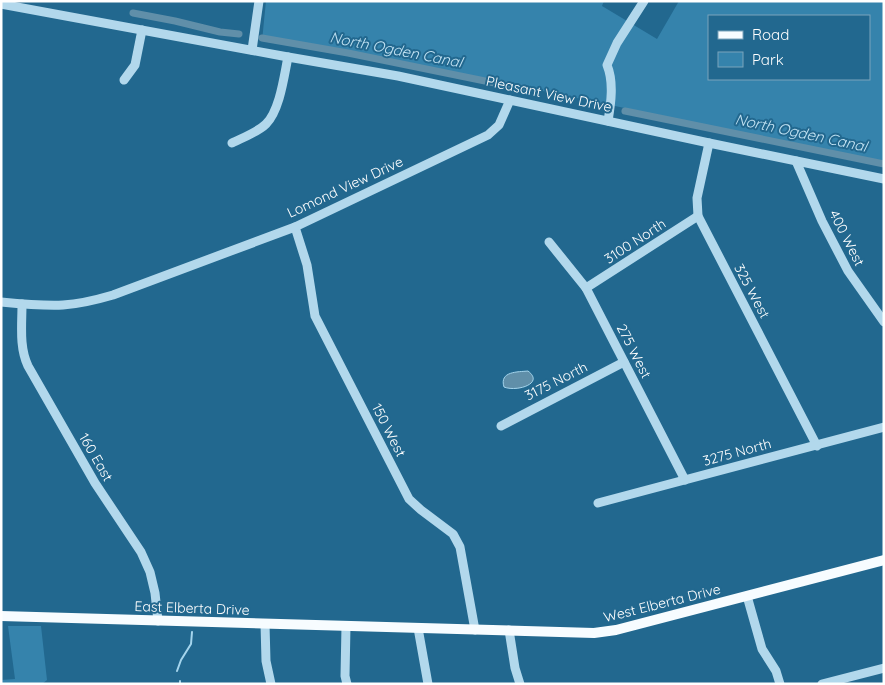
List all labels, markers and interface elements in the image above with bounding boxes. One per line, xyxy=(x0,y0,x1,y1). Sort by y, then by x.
legend xyxy=(708,15,870,80)
text: Road xyxy=(752,25,789,44)
water label: North Ogden Canal xyxy=(328,27,465,72)
text: Park xyxy=(752,50,784,69)
street label: Pleasant View Drive xyxy=(485,72,614,116)
water label: North Ogden Canal xyxy=(733,109,870,156)
street label: Lomond View Drive xyxy=(284,152,406,222)
street label: 400 West xyxy=(825,207,869,269)
street label: 3100 North xyxy=(601,214,669,268)
street label: 325 West xyxy=(730,261,774,322)
street label: 275 West xyxy=(613,321,655,381)
street label: 3175 North xyxy=(522,358,590,404)
street label: 150 West xyxy=(368,400,410,460)
street label: 160 East xyxy=(75,430,117,484)
street label: 3275 North xyxy=(701,434,773,470)
street label: West Elberta Drive xyxy=(602,580,723,626)
street label: East Elberta Drive xyxy=(134,597,250,619)

